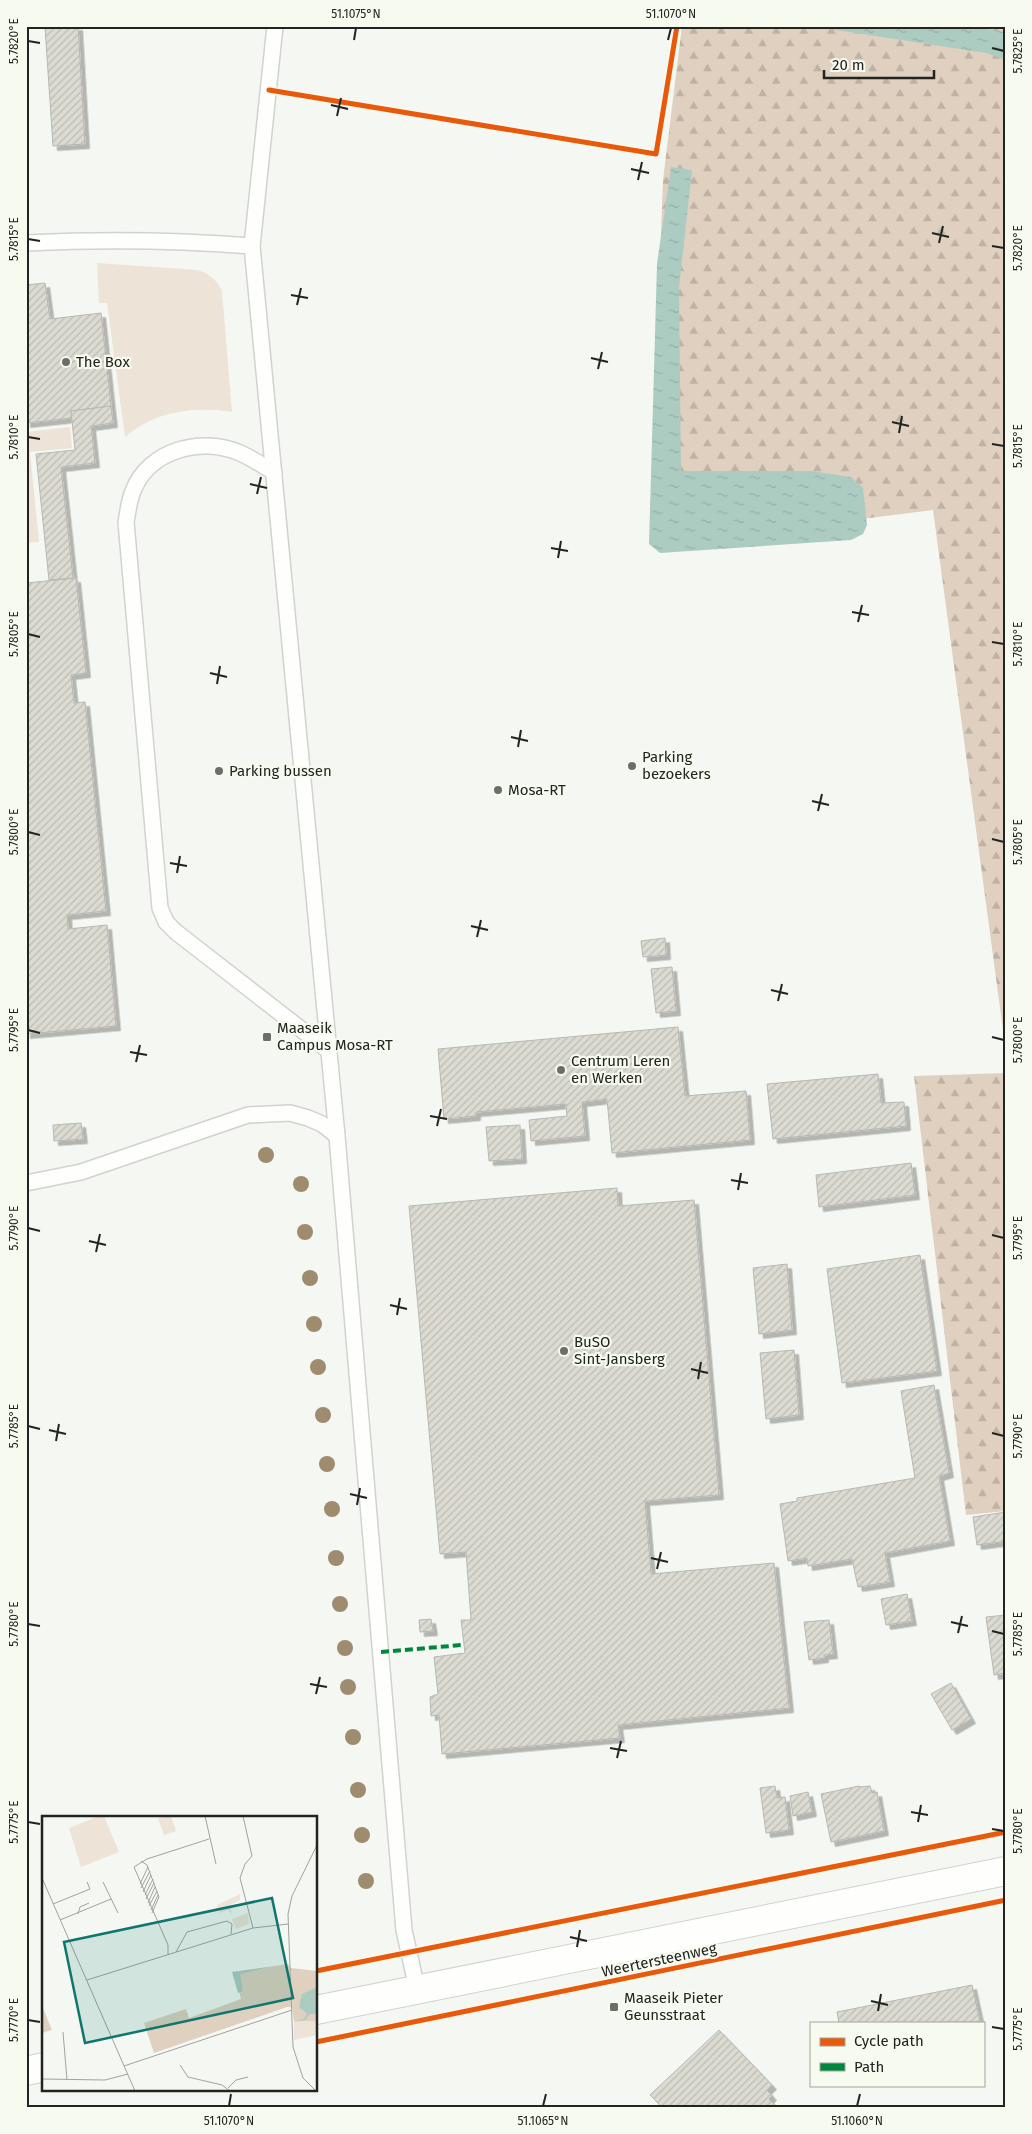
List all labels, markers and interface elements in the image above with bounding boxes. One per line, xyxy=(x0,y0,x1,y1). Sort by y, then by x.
text: 51.1075°N xyxy=(331,7,381,21)
text: 51.1070°N xyxy=(646,7,696,21)
text: 5.7820°E xyxy=(7,18,21,64)
text: 5.7825°E xyxy=(1011,28,1025,74)
scale bar xyxy=(824,48,934,80)
text: 20 m xyxy=(832,56,865,74)
text: 5.7815°E xyxy=(7,217,21,261)
text: 5.7820°E xyxy=(1011,225,1025,271)
place label: The Box xyxy=(76,353,130,371)
marker: The Box xyxy=(60,356,72,368)
text: 5.7810°E xyxy=(7,415,21,459)
text: 5.7815°E xyxy=(1011,424,1025,468)
text: 5.7805°E xyxy=(7,611,21,657)
text: 5.7810°E xyxy=(1011,622,1025,666)
place label: Parking bezoekers xyxy=(642,748,711,783)
marker: Parking bezoekers xyxy=(626,760,638,772)
place label: Parking bussen xyxy=(229,762,332,780)
marker: Parking bussen xyxy=(213,765,225,777)
place label: Mosa-RT xyxy=(508,781,566,799)
marker: Mosa-RT xyxy=(492,784,504,796)
text: 5.7800°E xyxy=(7,809,21,855)
text: 5.7805°E xyxy=(1011,819,1025,865)
text: 5.7795°E xyxy=(7,1008,21,1052)
text: 5.7800°E xyxy=(1011,1017,1025,1063)
place label: Maaseik Campus Mosa-RT xyxy=(277,1019,393,1054)
marker: Maaseik Campus Mosa-RT xyxy=(261,1031,273,1043)
place label: Centrum Leren en Werken xyxy=(571,1052,670,1087)
marker: Centrum Leren en Werken xyxy=(555,1064,567,1076)
text: 5.7790°E xyxy=(7,1205,21,1251)
text: 5.7795°E xyxy=(1011,1216,1025,1260)
place label: BuSO Sint-Jansberg xyxy=(574,1333,665,1368)
marker: BuSO Sint-Jansberg xyxy=(558,1345,570,1357)
text: 5.7785°E xyxy=(7,1404,21,1448)
text: 5.7790°E xyxy=(1011,1413,1025,1459)
text: 5.7780°E xyxy=(7,1601,21,1647)
text: 5.7785°E xyxy=(1011,1612,1025,1656)
text: 5.7775°E xyxy=(7,1800,21,1844)
text: 5.7780°E xyxy=(1011,1808,1025,1854)
inset map xyxy=(42,1816,318,2092)
street label: Weertersteenweg xyxy=(600,1939,718,1981)
place label: Maaseik Pieter Geunsstraat xyxy=(624,1989,723,2024)
text: 5.7770°E xyxy=(7,1998,21,2042)
marker: Maaseik Pieter Geunsstraat xyxy=(608,2001,620,2013)
text: 5.7775°E xyxy=(1011,2007,1025,2051)
legend xyxy=(810,2022,984,2086)
text: Cycle path xyxy=(854,2032,924,2050)
text: Path xyxy=(854,2058,884,2076)
text: 51.1070°N xyxy=(204,2114,254,2128)
text: 51.1065°N xyxy=(518,2114,568,2128)
text: 51.1060°N xyxy=(831,2114,883,2128)

